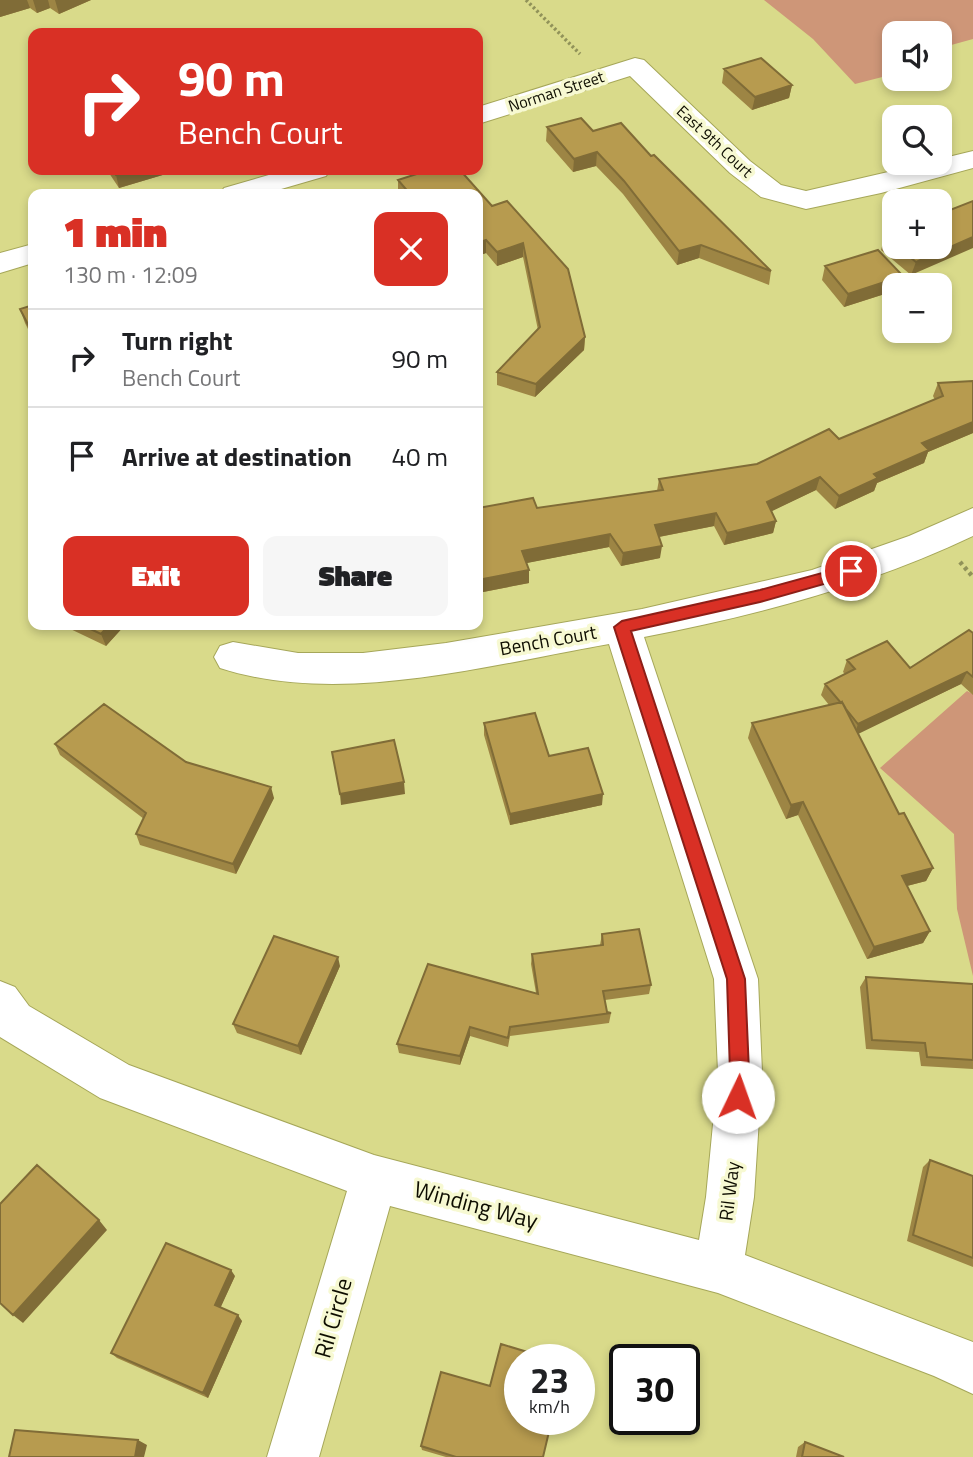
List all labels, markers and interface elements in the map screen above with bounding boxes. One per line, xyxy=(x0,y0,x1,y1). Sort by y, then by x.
map controls xyxy=(882,21,952,343)
button: sound xyxy=(882,21,952,91)
text: 90 m xyxy=(178,40,285,115)
icon: right xyxy=(63,56,154,147)
street label: Norman Street xyxy=(505,64,607,118)
street label: East 9th Court xyxy=(671,99,759,183)
button: search xyxy=(882,105,952,175)
text: Bench Court xyxy=(178,108,343,156)
button: + xyxy=(882,189,952,259)
text: 1 min xyxy=(63,199,167,263)
button: close xyxy=(374,212,448,286)
text: 130 m · 12:09 xyxy=(63,257,198,292)
button: − xyxy=(882,273,952,343)
text: Turn right xyxy=(122,321,233,360)
icon: right xyxy=(63,339,101,377)
text: 90 m xyxy=(391,339,448,378)
text: Bench Court xyxy=(122,360,240,395)
icon: arrive xyxy=(63,437,101,475)
text: Arrive at destination xyxy=(122,437,352,476)
text: 40 m xyxy=(391,437,448,476)
button: Exit xyxy=(63,536,249,616)
button: Share xyxy=(263,536,448,616)
pin xyxy=(821,541,881,601)
icon: arrive xyxy=(832,552,870,590)
street label: Bench Court xyxy=(497,617,599,662)
position arrow xyxy=(701,1060,775,1134)
street label: Ril Way xyxy=(710,1160,747,1222)
street label: Winding Way xyxy=(410,1171,542,1238)
street label: Ril Circle xyxy=(304,1274,361,1362)
speed limit sign: 30 xyxy=(609,1344,700,1435)
text: 23 xyxy=(530,1353,569,1407)
text: km/h xyxy=(529,1393,570,1420)

